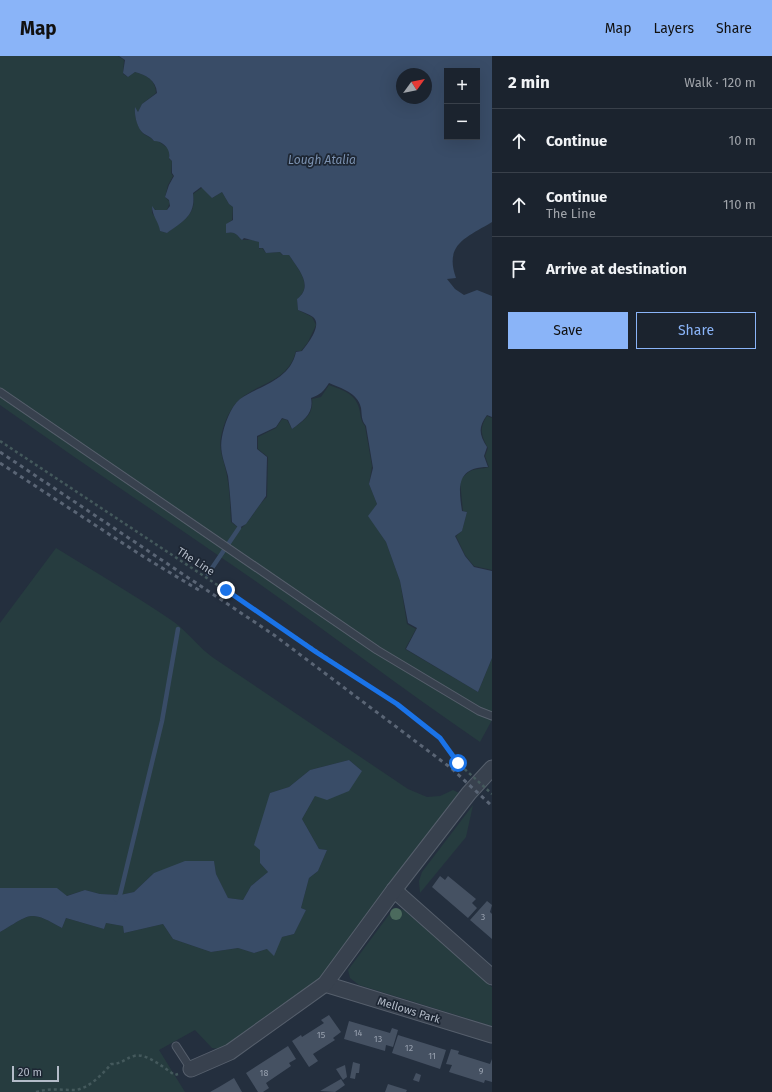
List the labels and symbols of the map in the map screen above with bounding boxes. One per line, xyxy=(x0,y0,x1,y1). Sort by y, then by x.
north arrow xyxy=(396,68,432,104)
water label: Lough Atalia xyxy=(288,153,356,167)
street label: The Line xyxy=(175,545,217,578)
route end xyxy=(217,581,235,599)
route start xyxy=(449,754,467,772)
house number: 3 xyxy=(481,912,485,922)
street label: Mellows Park xyxy=(376,995,442,1026)
house number: 14 xyxy=(354,1028,363,1038)
house number: 15 xyxy=(317,1030,326,1040)
house number: 13 xyxy=(374,1034,382,1044)
house number: 12 xyxy=(405,1043,413,1053)
house number: 11 xyxy=(428,1051,436,1061)
scale bar xyxy=(12,1064,59,1083)
house number: 9 xyxy=(479,1066,484,1076)
house number: 18 xyxy=(260,1068,268,1078)

